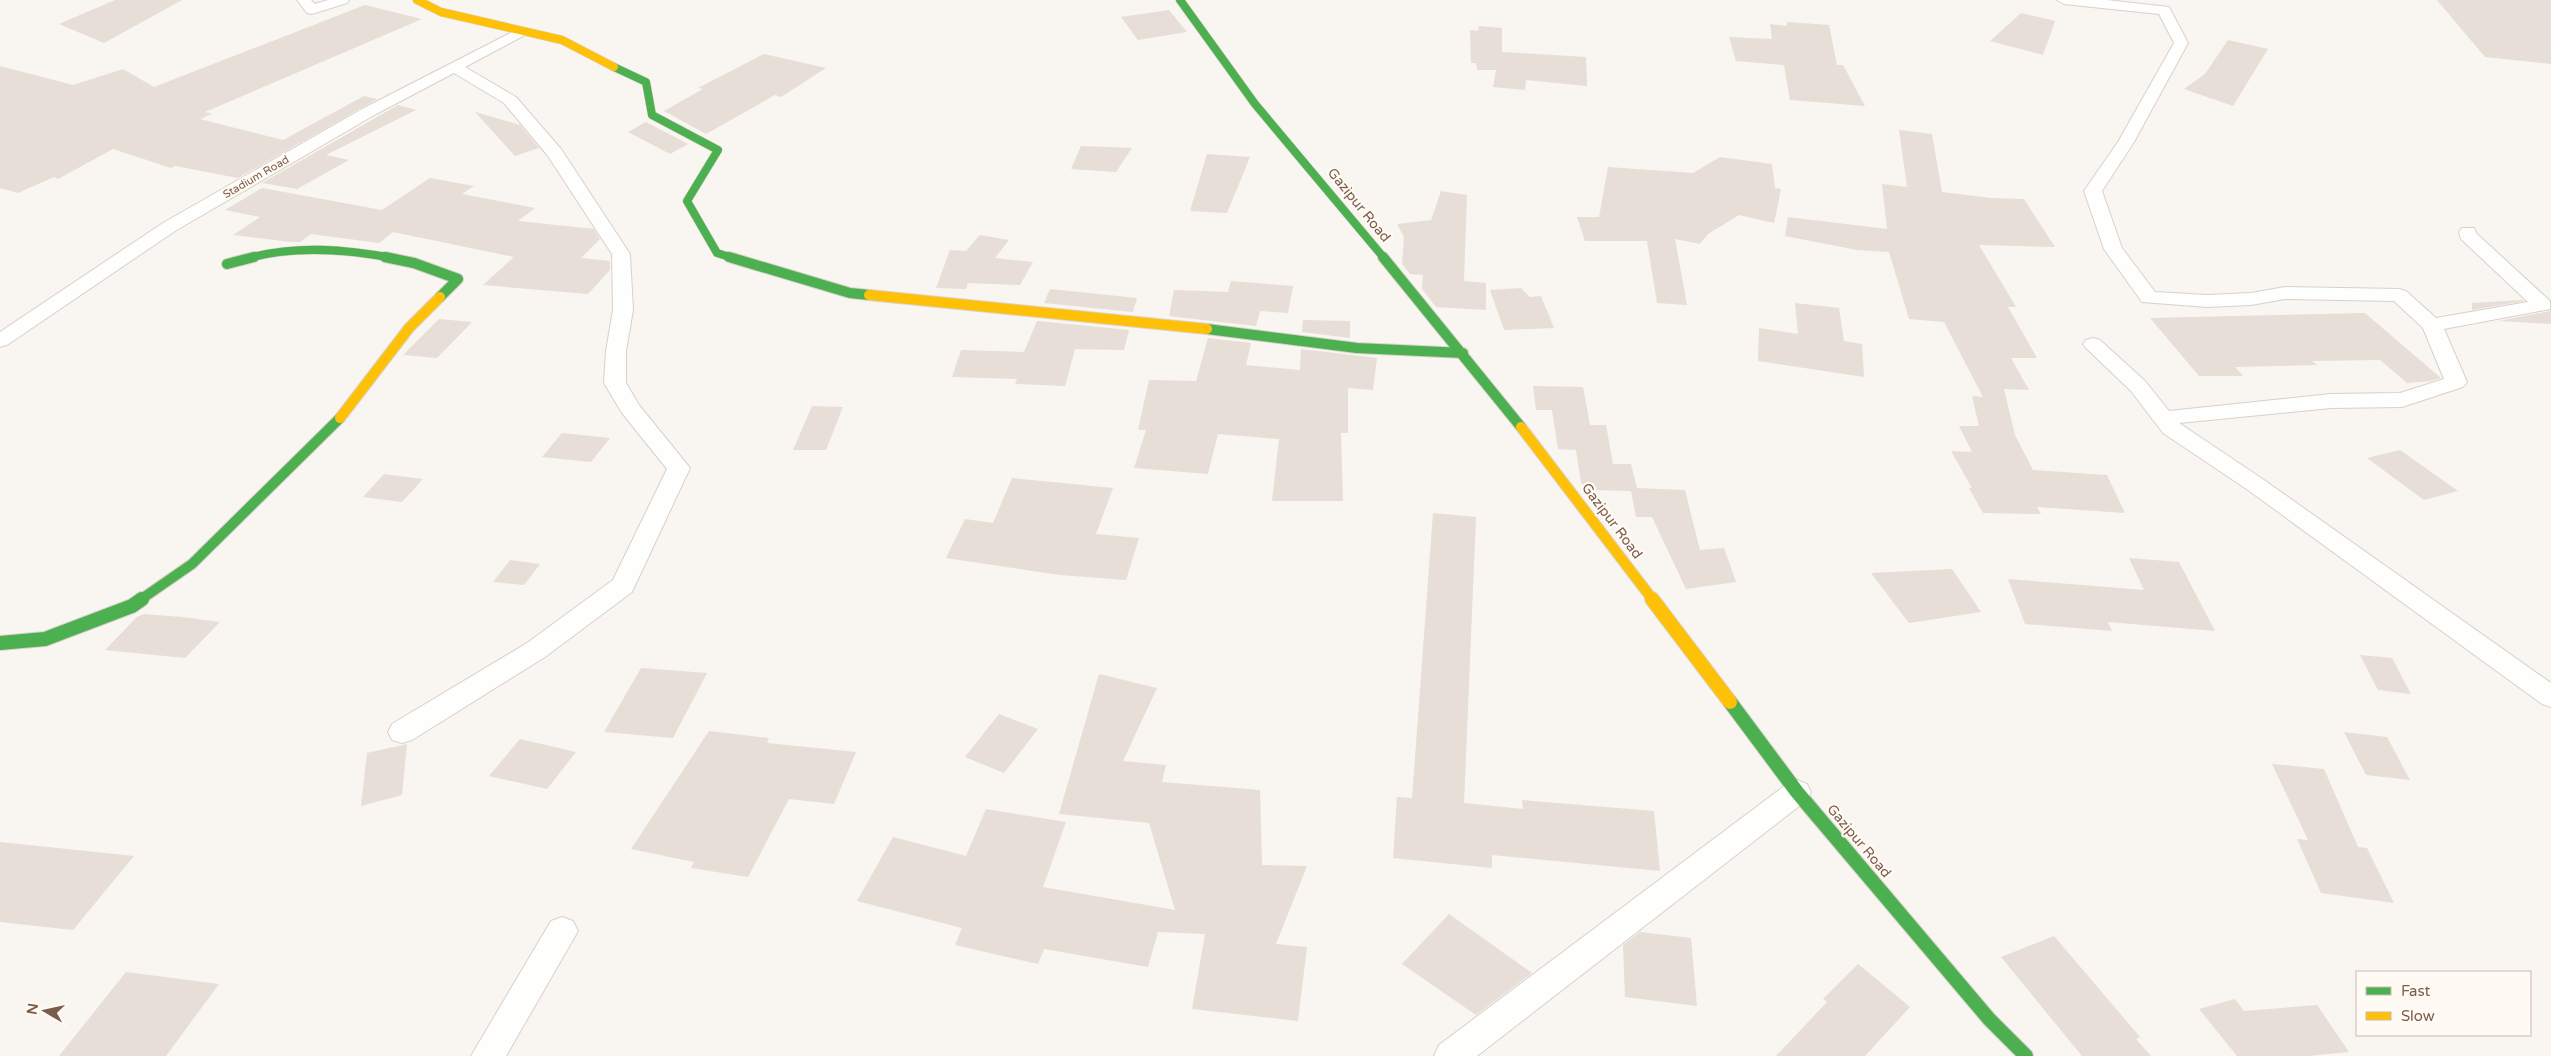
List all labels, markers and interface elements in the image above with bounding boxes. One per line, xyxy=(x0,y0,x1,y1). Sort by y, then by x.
street label: Stadium Road xyxy=(221,153,291,201)
street label: Gazipur Road xyxy=(1324,164,1394,246)
street label: Gazipur Road xyxy=(1578,480,1646,562)
street label: Gazipur Road xyxy=(1823,801,1895,881)
legend xyxy=(2356,971,2531,1036)
text: Fast xyxy=(2401,982,2431,1000)
north arrow xyxy=(20,986,70,1036)
text: N xyxy=(23,1002,42,1016)
text: Slow xyxy=(2401,1007,2435,1025)

